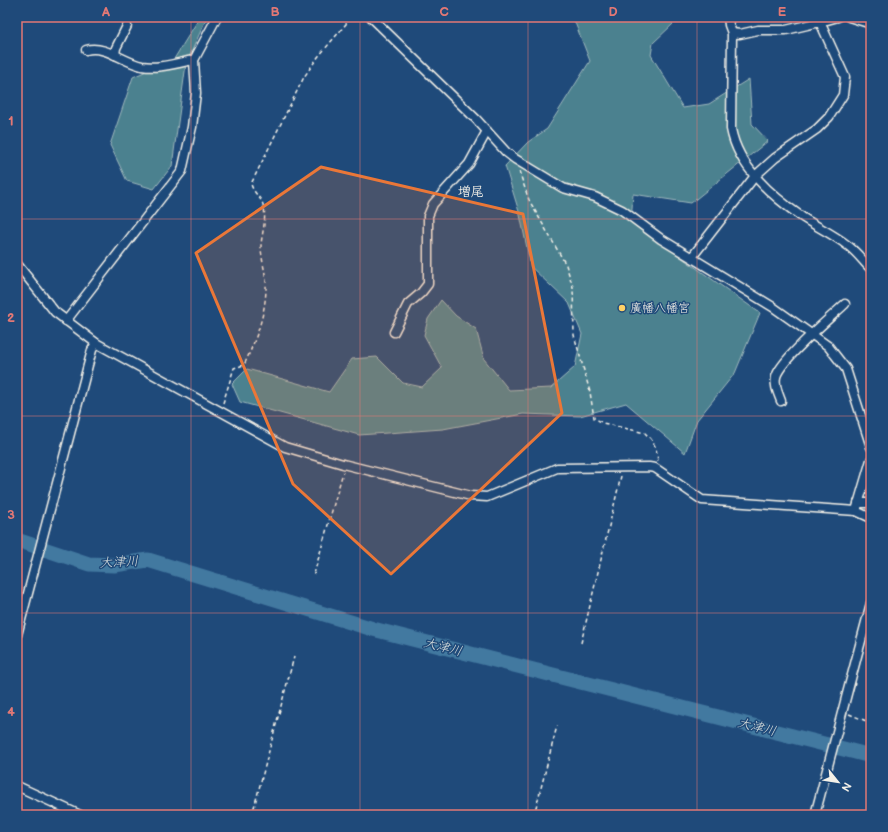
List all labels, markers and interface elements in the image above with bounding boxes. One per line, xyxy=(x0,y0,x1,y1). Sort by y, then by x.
text: A xyxy=(101,4,110,20)
text: B xyxy=(270,4,280,20)
text: C xyxy=(439,4,449,20)
text: D xyxy=(608,4,618,20)
text: E xyxy=(778,4,787,20)
text: 1 xyxy=(8,113,14,129)
district label: 増尾 xyxy=(458,184,484,200)
place label: 廣幡八幡宮 xyxy=(630,301,690,316)
marker: 廣幡八幡宮 xyxy=(617,303,627,313)
text: 2 xyxy=(7,310,15,326)
text: 3 xyxy=(7,507,15,523)
water label: 大津川 xyxy=(99,553,139,571)
water label: 大津川 xyxy=(422,635,464,659)
text: 4 xyxy=(7,704,15,720)
water label: 大津川 xyxy=(736,715,778,739)
north arrow xyxy=(818,762,858,802)
text: N xyxy=(839,780,854,794)

